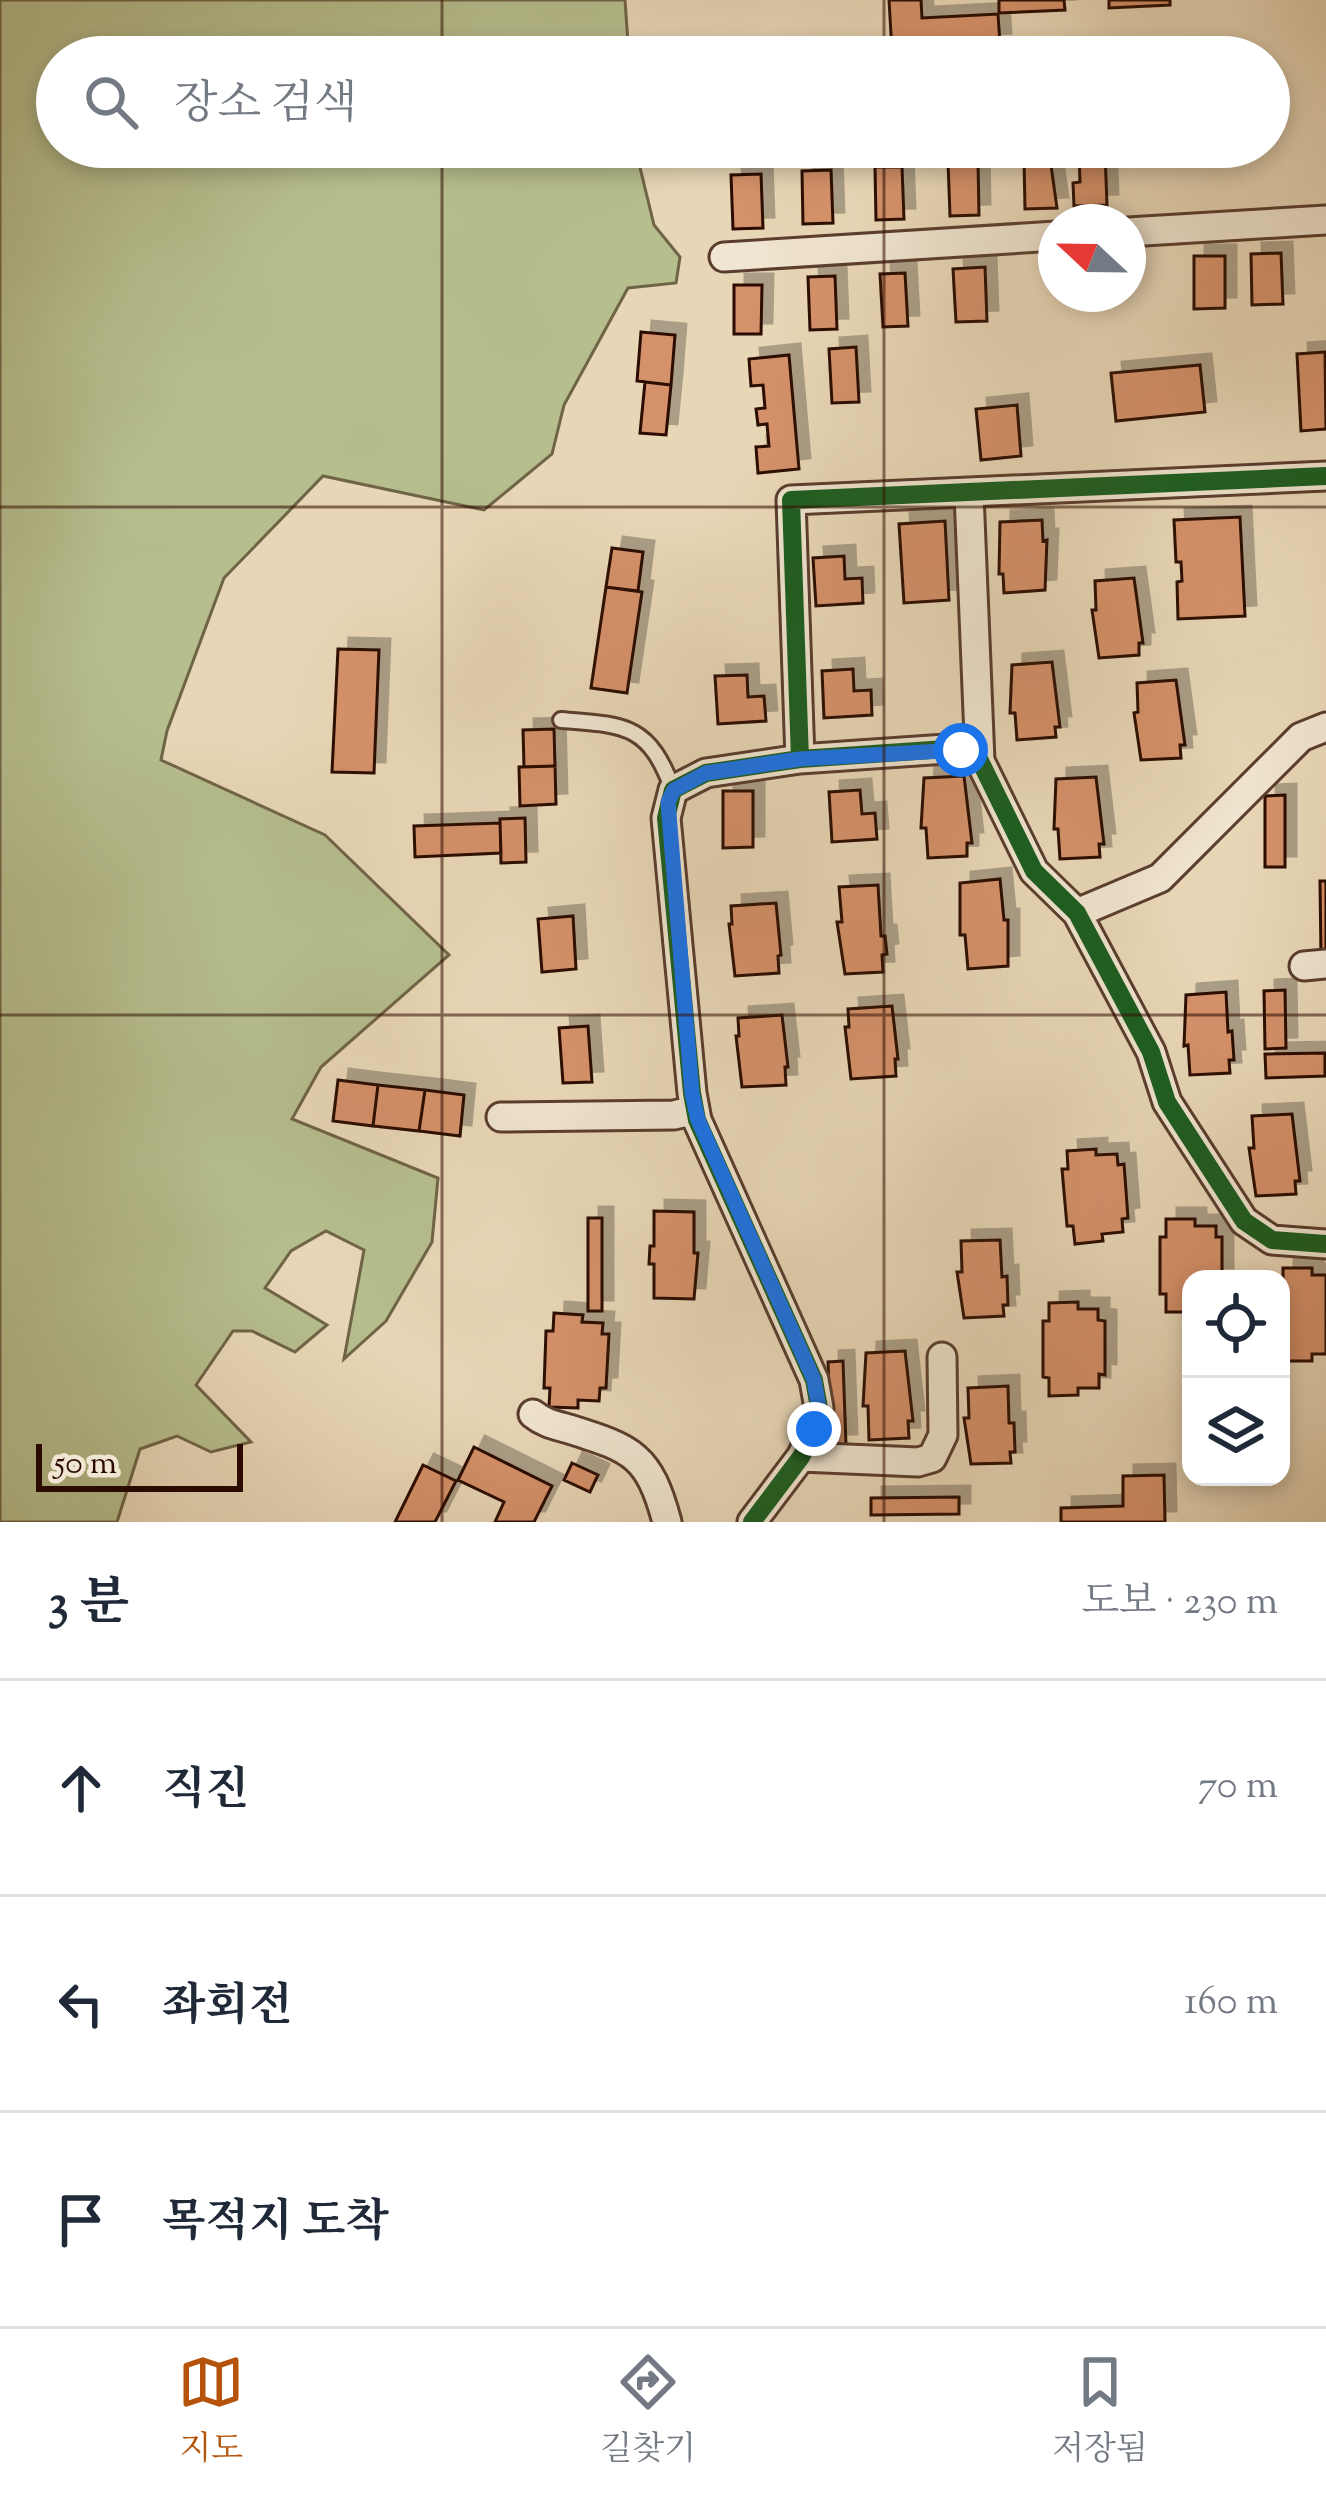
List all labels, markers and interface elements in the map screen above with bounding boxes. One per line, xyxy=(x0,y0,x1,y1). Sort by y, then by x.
search box xyxy=(36,36,1290,168)
icon: search xyxy=(78,69,144,135)
text: 장소 검색 xyxy=(174,74,357,139)
north arrow xyxy=(1038,204,1146,312)
route start xyxy=(934,723,988,777)
map controls xyxy=(1182,1270,1290,1486)
button: locate xyxy=(1182,1270,1290,1378)
button: layers xyxy=(1182,1378,1290,1486)
route end xyxy=(787,1402,841,1456)
scale bar xyxy=(36,1438,243,1491)
text: 50 m xyxy=(54,1441,117,1489)
text: 3 분 xyxy=(48,1569,129,1642)
text: 도보 · 230 m xyxy=(1081,1576,1278,1632)
icon: ahead xyxy=(48,1755,114,1821)
text: 직진 xyxy=(162,1760,249,1825)
text: 70 m xyxy=(1198,1760,1278,1816)
icon: left xyxy=(48,1971,114,2037)
text: 좌회전 xyxy=(162,1976,292,2041)
text: 160 m xyxy=(1184,1976,1278,2032)
icon: arrive xyxy=(48,2187,114,2253)
text: 목적지 도착 xyxy=(162,2192,389,2257)
tab: 지도 xyxy=(178,2349,244,2475)
tab: 길찾기 xyxy=(600,2349,696,2475)
tab: 저장됨 xyxy=(1052,2349,1148,2475)

